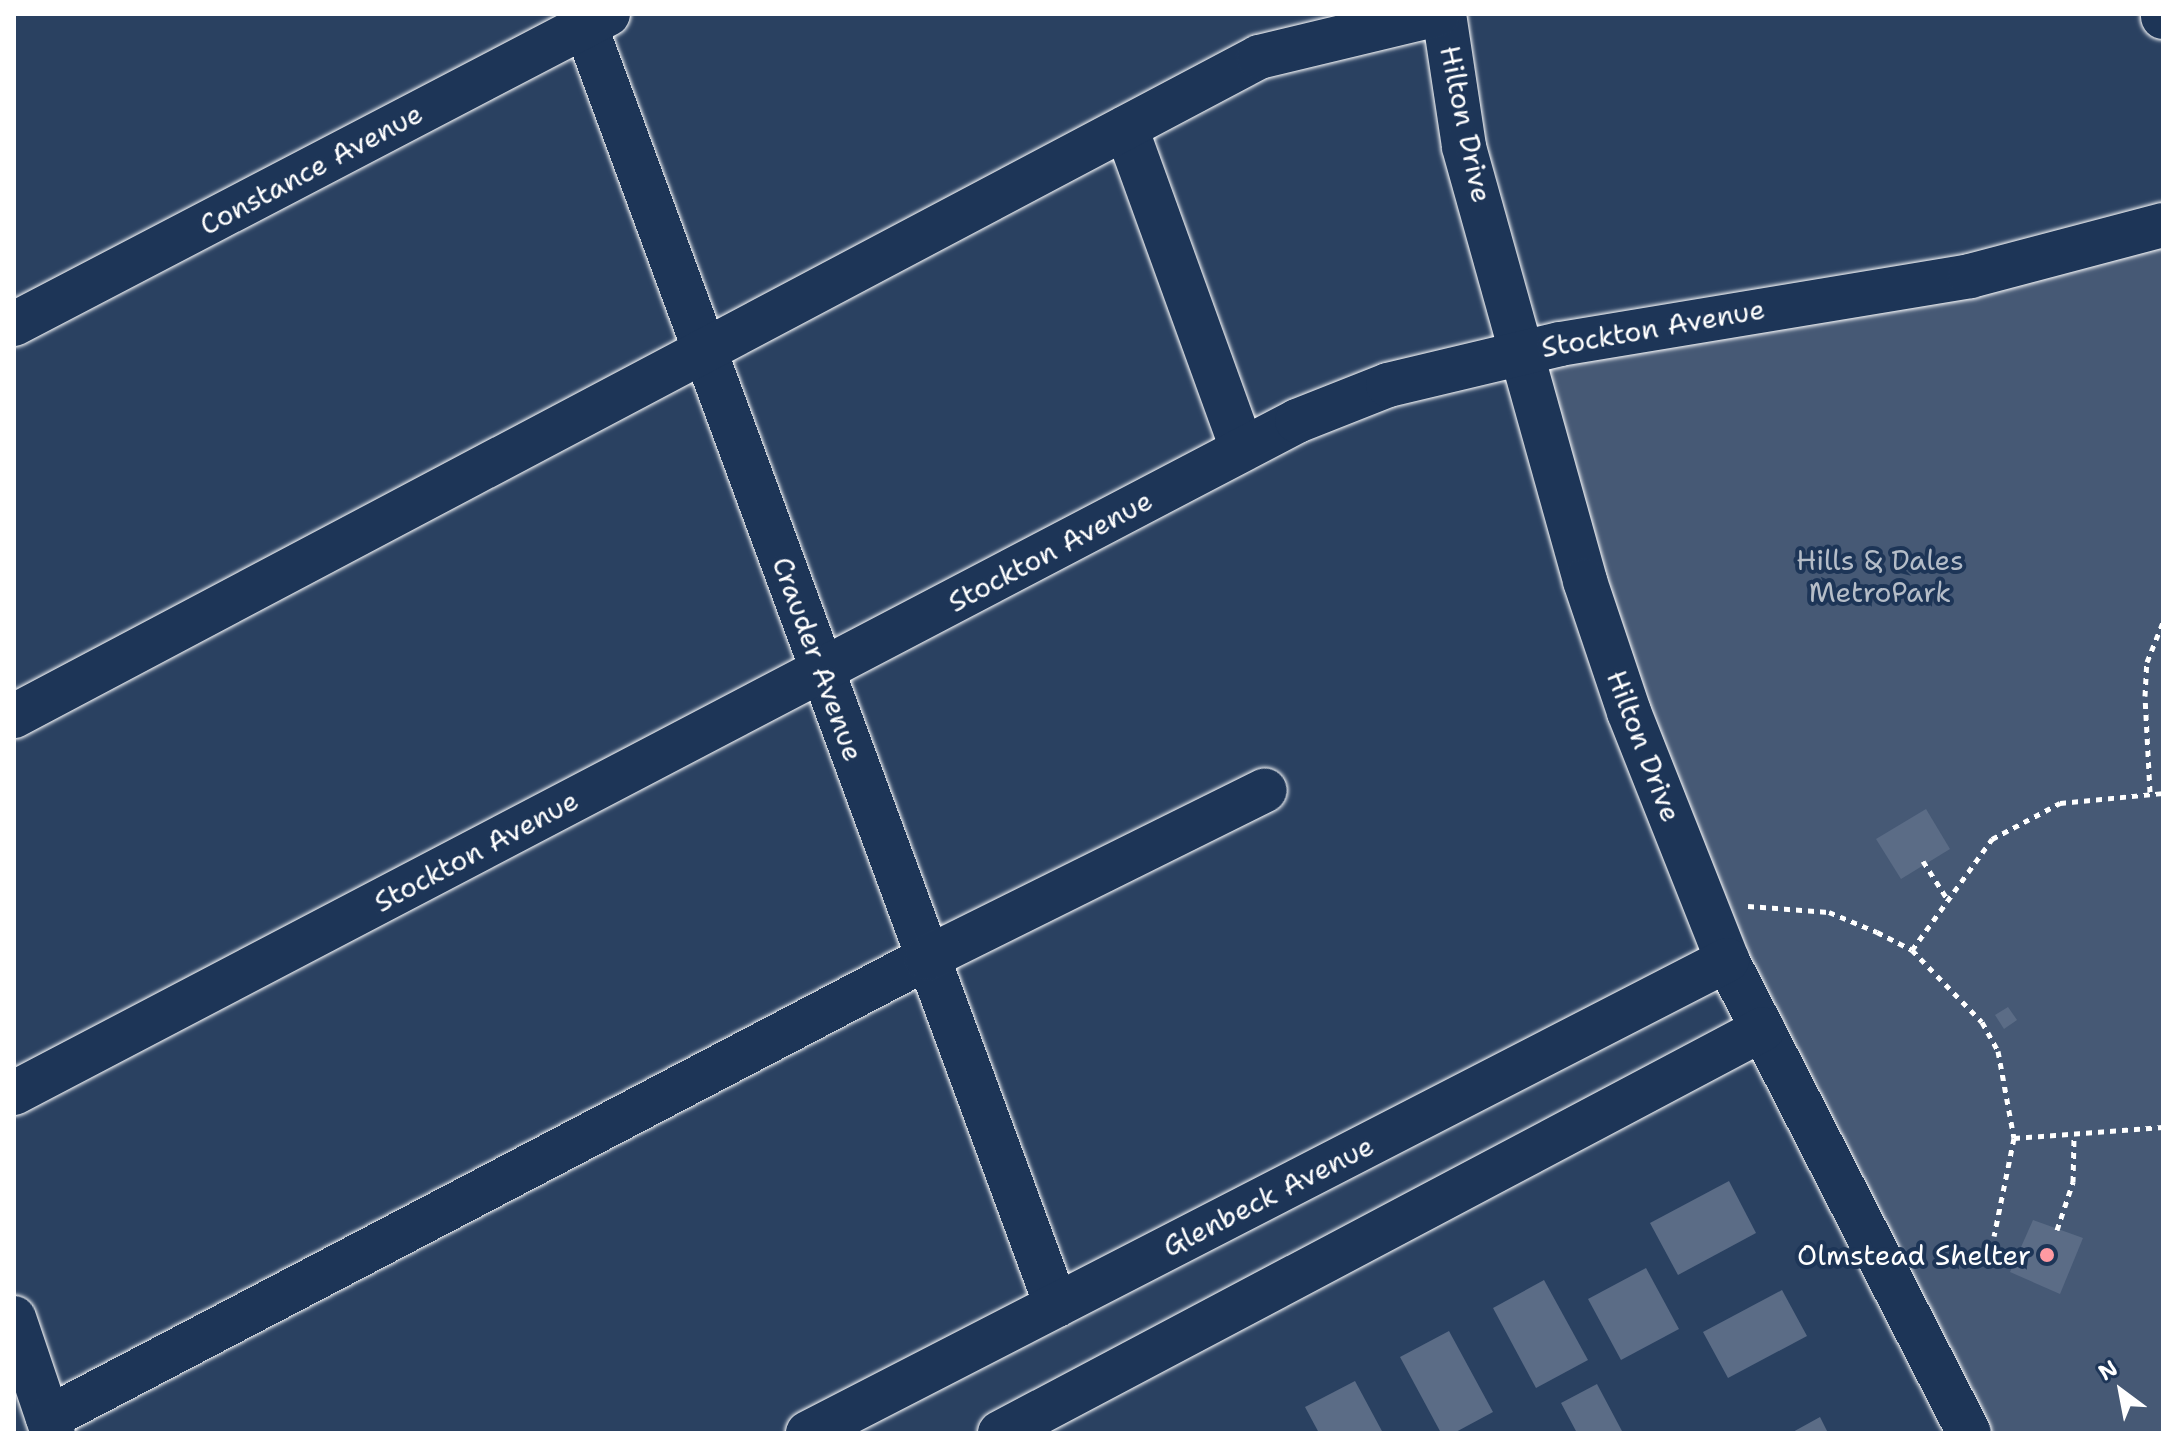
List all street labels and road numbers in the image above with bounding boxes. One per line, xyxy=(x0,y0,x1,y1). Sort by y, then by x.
street label: Hilton Drive xyxy=(1433,42,1499,206)
street label: Constance Avenue xyxy=(194,96,428,242)
street label: Stockton Avenue xyxy=(1539,292,1767,364)
street label: Stockton Avenue xyxy=(942,483,1158,619)
street label: Crauder Avenue xyxy=(765,552,871,766)
street label: Hilton Drive xyxy=(1600,665,1688,827)
street label: Stockton Avenue xyxy=(368,783,584,919)
street label: Glenbeck Avenue xyxy=(1157,1128,1379,1264)

